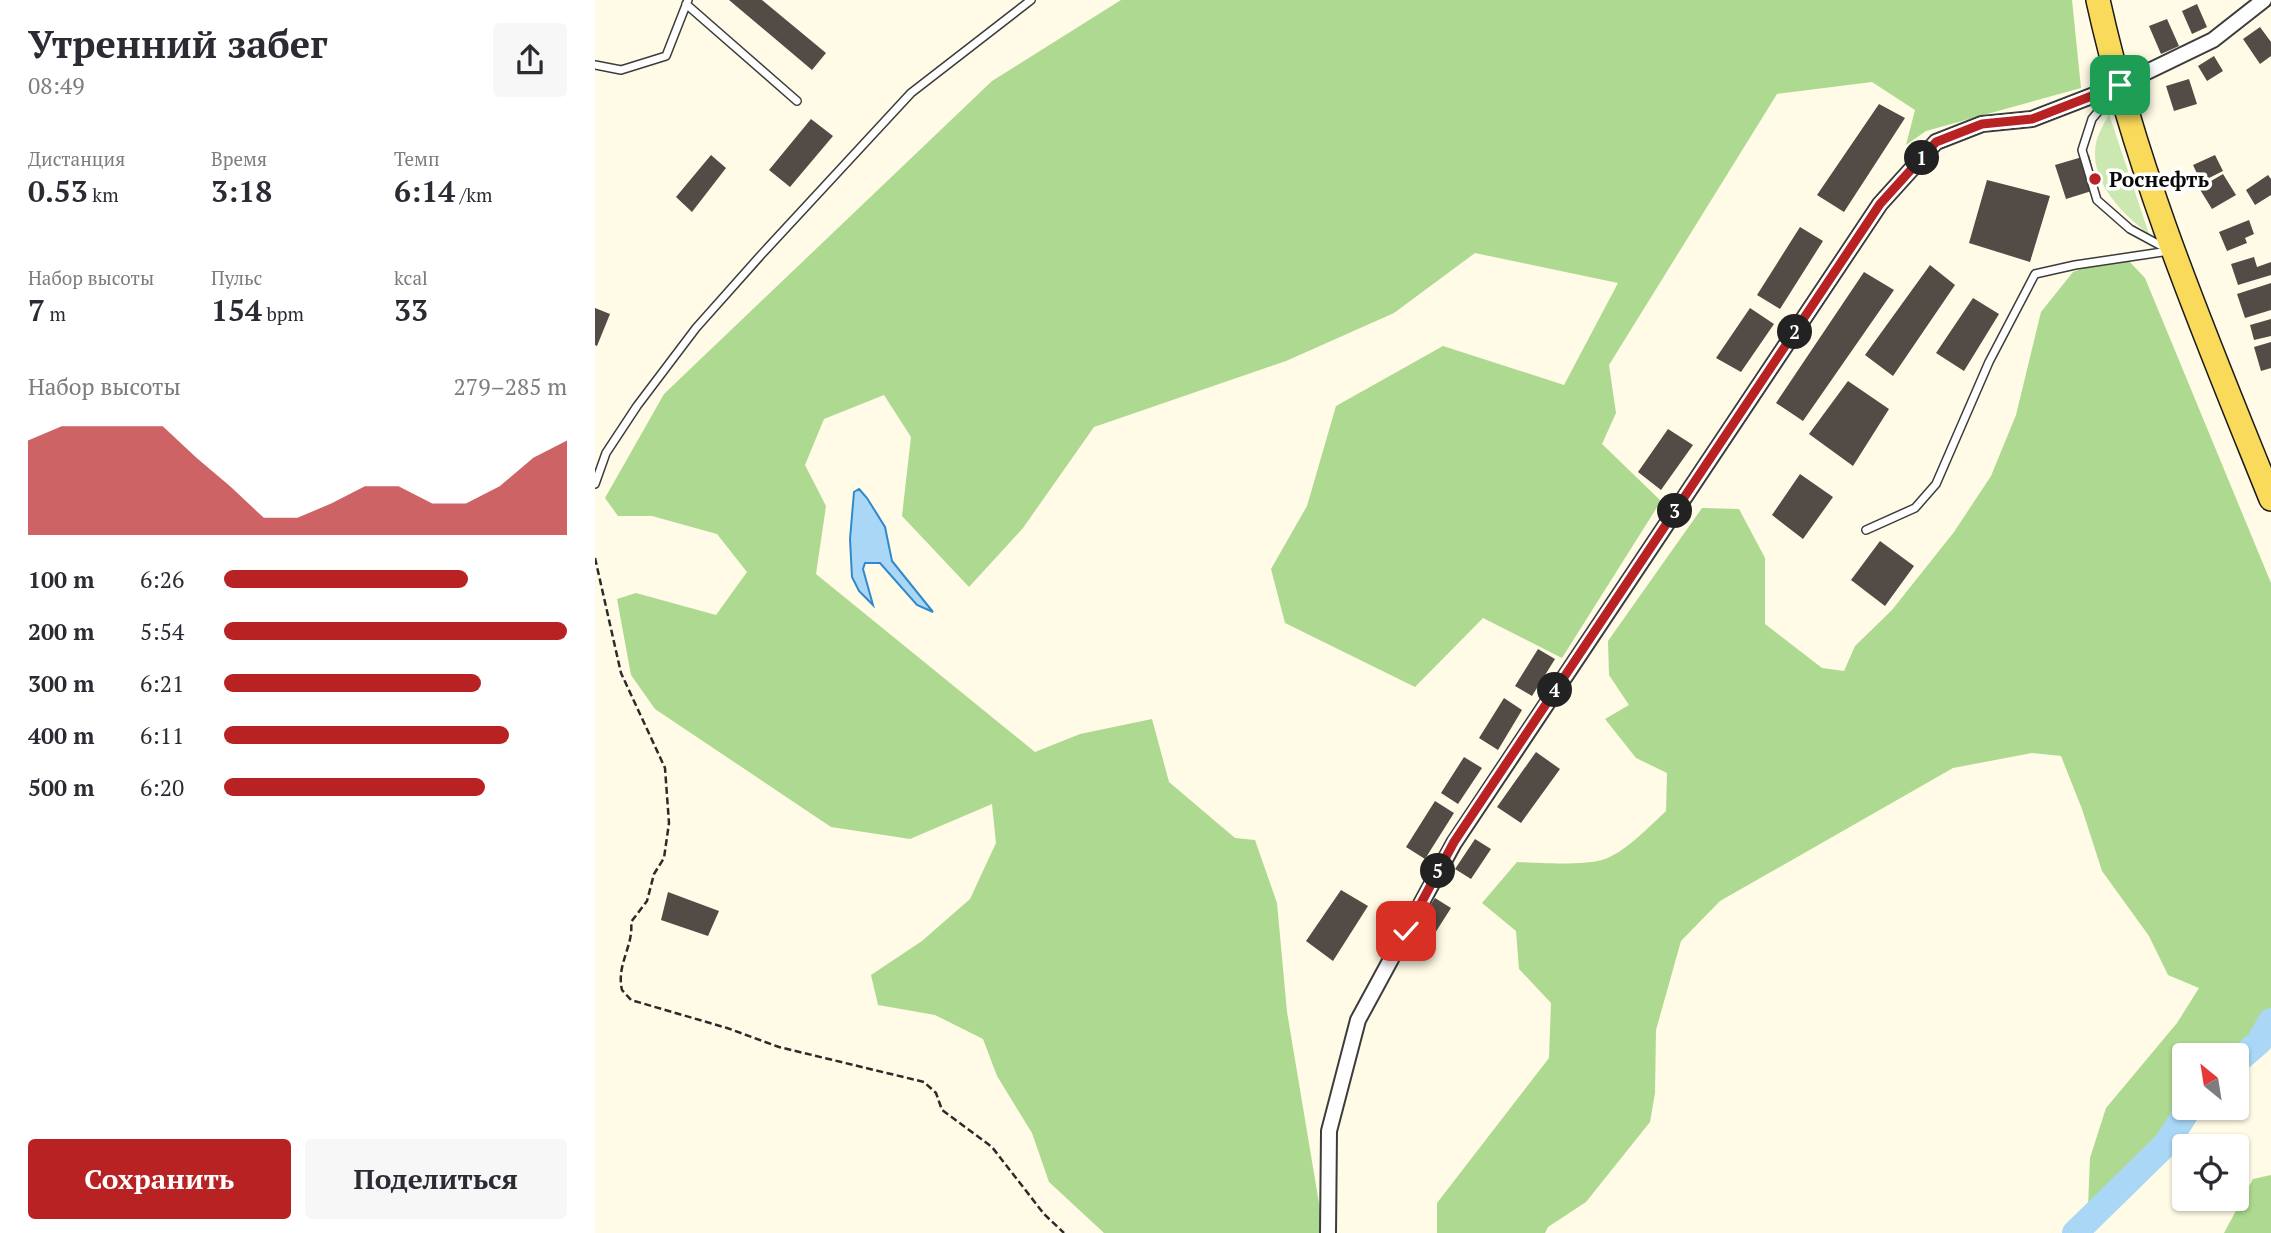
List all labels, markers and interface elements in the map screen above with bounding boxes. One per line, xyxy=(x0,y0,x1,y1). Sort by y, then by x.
text: Утренний забег xyxy=(28,19,328,69)
button: share xyxy=(493,23,567,97)
pin xyxy=(2090,55,2150,115)
icon: arrive xyxy=(2101,66,2139,104)
text: 08:49 xyxy=(28,70,85,101)
pin: 1 xyxy=(1905,140,1939,176)
text: 1 xyxy=(1916,145,1927,170)
text: Дистанция xyxy=(28,146,125,171)
text: Время xyxy=(211,146,267,171)
text: Темп xyxy=(394,146,440,171)
place label: Роснефть xyxy=(2109,165,2209,193)
text: 0.53 xyxy=(28,171,88,211)
text: 3:18 xyxy=(211,171,272,211)
text: 6:14 xyxy=(394,171,455,211)
marker: Роснефть xyxy=(2087,171,2103,187)
text: km xyxy=(88,182,119,207)
text: /km xyxy=(455,182,493,207)
text: Набор высоты xyxy=(28,265,154,290)
text: Пульс xyxy=(211,265,262,290)
text: kcal xyxy=(394,265,428,290)
text: 7 xyxy=(28,290,45,330)
text: 154 xyxy=(211,290,262,330)
text: 33 xyxy=(394,290,428,330)
text: m xyxy=(45,301,66,326)
text: bpm xyxy=(262,301,304,326)
pin: 2 xyxy=(1777,314,1813,350)
text: 2 xyxy=(1789,319,1800,344)
text: Набор высоты xyxy=(28,371,181,402)
text: 279–285 m xyxy=(454,371,567,402)
pin: 3 xyxy=(1657,494,1693,528)
text: 3 xyxy=(1669,498,1680,523)
text: 100 m xyxy=(28,564,94,595)
text: 6:26 xyxy=(140,564,184,595)
text: 200 m xyxy=(28,616,94,647)
text: 5:54 xyxy=(140,616,184,647)
text: 300 m xyxy=(28,668,94,699)
text: 6:21 xyxy=(140,668,184,699)
pin: 4 xyxy=(1537,672,1573,708)
text: 4 xyxy=(1549,677,1560,702)
text: 400 m xyxy=(28,720,94,751)
text: 6:11 xyxy=(140,720,184,751)
text: 500 m xyxy=(28,772,94,803)
text: 6:20 xyxy=(140,772,184,803)
pin: 5 xyxy=(1421,854,1455,888)
text: 5 xyxy=(1432,858,1443,883)
pin xyxy=(1376,901,1436,961)
icon: check xyxy=(1387,912,1425,950)
north arrow xyxy=(2172,1043,2249,1120)
map controls xyxy=(2172,1043,2249,1211)
button: locate xyxy=(2172,1134,2249,1211)
button: Сохранить xyxy=(28,1139,291,1219)
button: Поделиться xyxy=(305,1139,567,1219)

